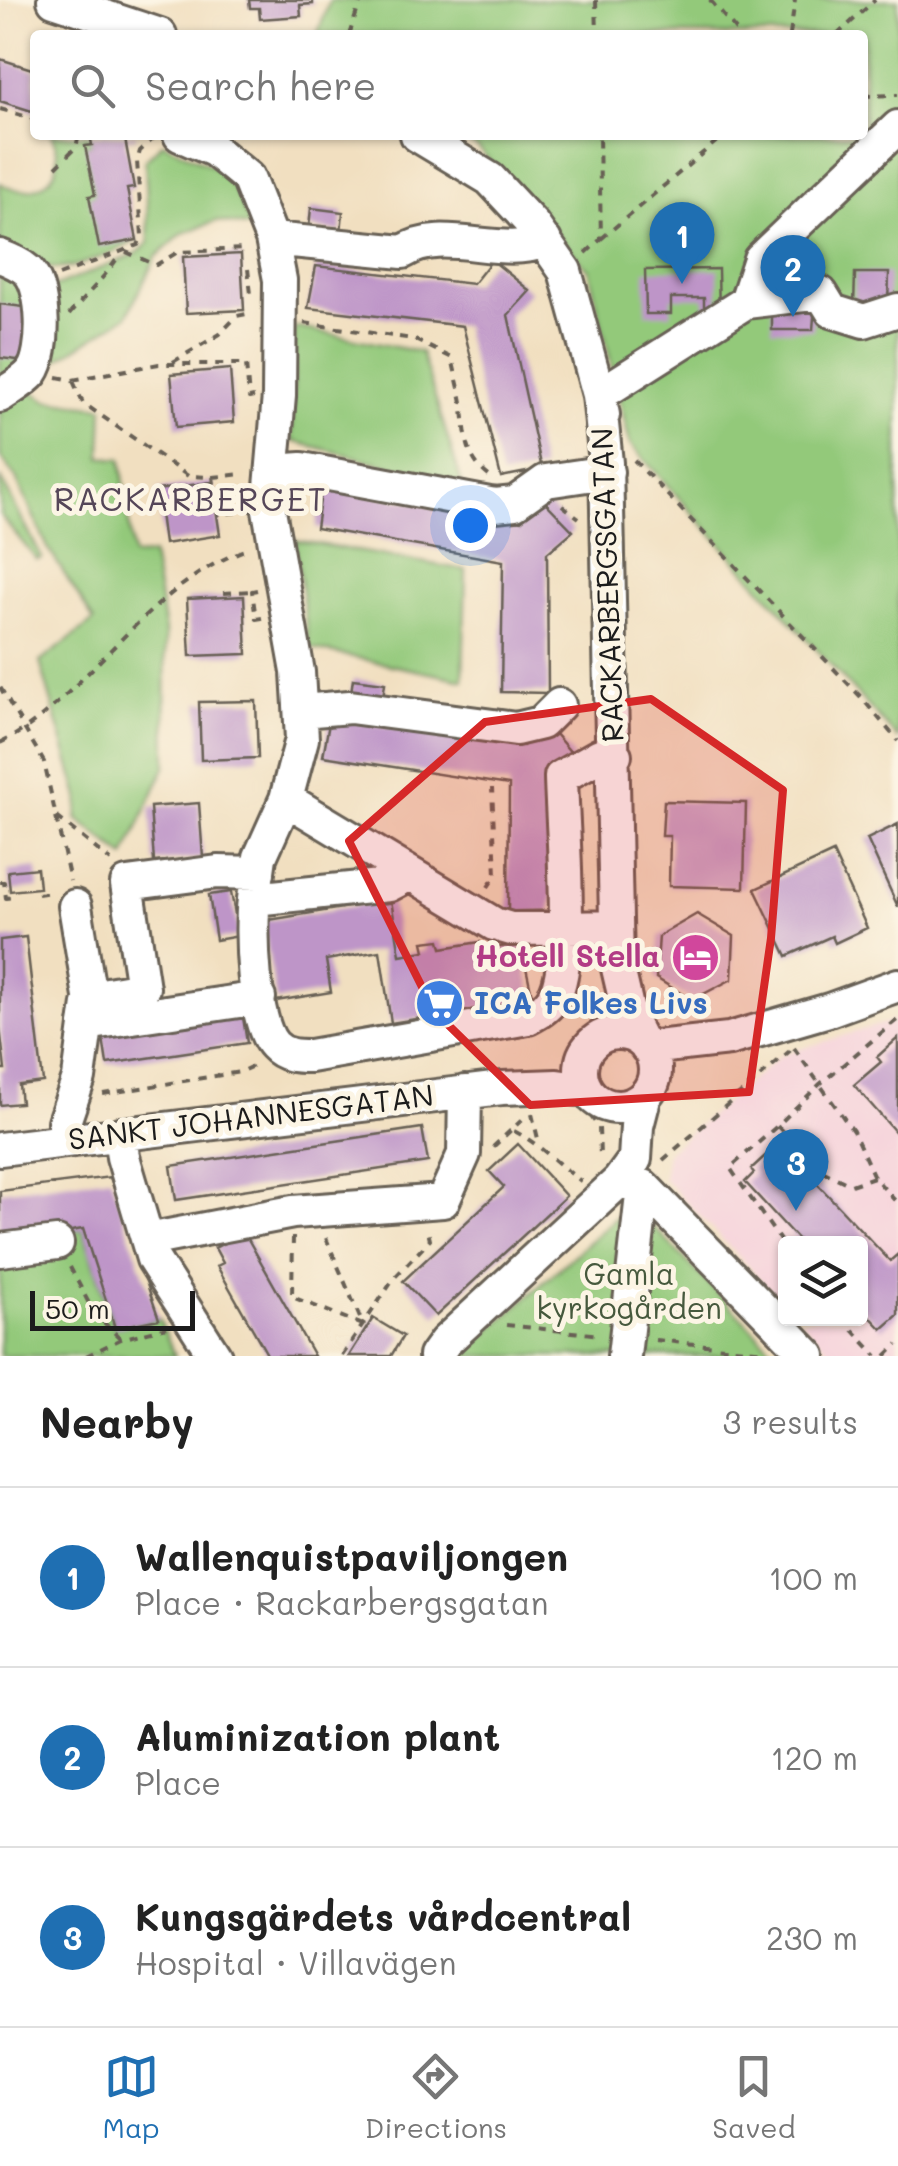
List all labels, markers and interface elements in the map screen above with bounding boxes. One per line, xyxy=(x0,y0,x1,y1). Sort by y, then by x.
search box xyxy=(30,30,868,140)
icon: search xyxy=(65,58,120,113)
text: Search here xyxy=(145,60,376,110)
pin: 1 xyxy=(650,202,714,284)
pin: 2 xyxy=(760,234,826,317)
street label: RACKARBERGSGATAN xyxy=(581,427,631,743)
district label: RACKARBERGET xyxy=(54,477,328,519)
your location xyxy=(445,500,496,551)
hotel icon: Hotell Stella xyxy=(669,931,721,983)
place label: Hotell Stella xyxy=(475,935,660,975)
supermarket icon: ICA Folkes Livs xyxy=(413,978,465,1030)
place label: ICA Folkes Livs xyxy=(474,982,708,1022)
street label: SANKT JOHANNESGATAN xyxy=(66,1074,436,1158)
pin: 3 xyxy=(764,1128,828,1211)
map controls xyxy=(778,1236,868,1326)
button: layers xyxy=(778,1236,868,1326)
park label: Gamla kyrkogården xyxy=(536,1253,722,1327)
scale bar xyxy=(30,1286,195,1330)
text: 50 m xyxy=(45,1290,110,1326)
text: Nearby xyxy=(40,1394,194,1449)
text: 3 results xyxy=(722,1400,858,1442)
text: Wallenquistpaviljongen xyxy=(135,1531,568,1581)
text: 1 xyxy=(65,1556,80,1598)
text: 100 m xyxy=(768,1556,858,1598)
text: Place · Rackarbergsgatan xyxy=(135,1581,548,1623)
text: Aluminization plant xyxy=(135,1711,501,1761)
text: 2 xyxy=(64,1736,81,1778)
text: 120 m xyxy=(770,1736,858,1778)
text: Place xyxy=(135,1761,221,1803)
text: Kungsgärdets vårdcentral xyxy=(135,1891,631,1941)
text: 3 xyxy=(63,1916,82,1958)
text: 230 m xyxy=(766,1916,858,1958)
text: Hospital · Villavägen xyxy=(135,1941,456,1983)
tab: Map xyxy=(103,2049,160,2145)
tab: Directions xyxy=(365,2049,507,2145)
tab: Saved xyxy=(712,2049,795,2145)

